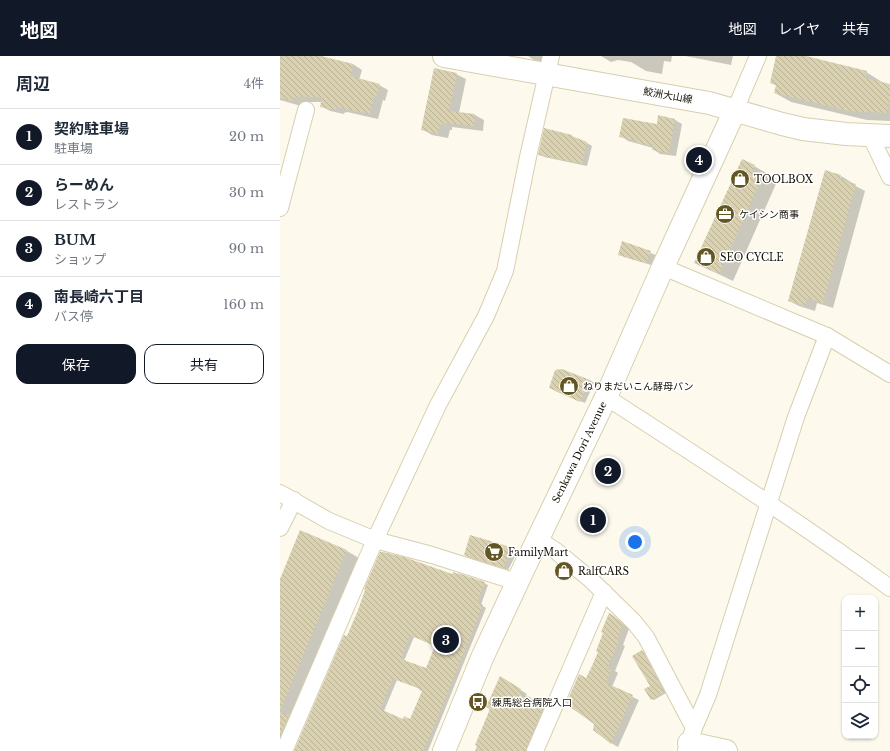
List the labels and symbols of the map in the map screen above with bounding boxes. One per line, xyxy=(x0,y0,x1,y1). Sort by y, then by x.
street label: 鮫洲大山線 xyxy=(642,85,694,106)
pin: 4 xyxy=(686,145,712,175)
shop icon: TOOLBOX xyxy=(729,168,751,190)
place label: TOOLBOX xyxy=(754,173,814,186)
office icon: ケイシン商事 xyxy=(714,203,736,225)
place label: ケイシン商事 xyxy=(739,208,799,221)
shop icon: SEO CYCLE xyxy=(695,246,717,268)
place label: SEO CYCLE xyxy=(720,251,784,264)
shop icon: ねりまだいこん酵母パン xyxy=(558,375,580,397)
place label: ねりまだいこん酵母パン xyxy=(583,380,694,393)
street label: Senkawa Dori Avenue xyxy=(549,399,610,505)
pin: 2 xyxy=(595,456,621,486)
pin: 1 xyxy=(580,505,606,535)
your location xyxy=(625,532,645,552)
supermarket icon: FamilyMart xyxy=(483,541,505,563)
place label: FamilyMart xyxy=(508,546,568,559)
shop icon: RalfCARS xyxy=(553,560,575,582)
place label: RalfCARS xyxy=(578,565,629,578)
pin: 3 xyxy=(433,625,459,655)
bus stop icon: 練馬総合病院入口 xyxy=(467,691,489,713)
place label: 練馬総合病院入口 xyxy=(492,696,572,709)

